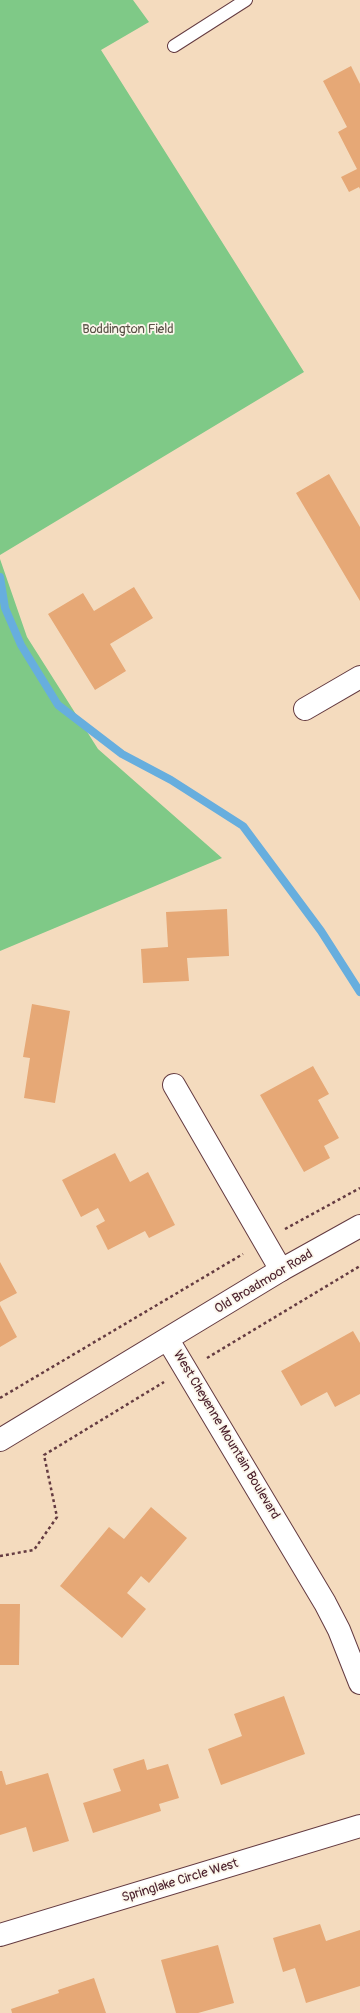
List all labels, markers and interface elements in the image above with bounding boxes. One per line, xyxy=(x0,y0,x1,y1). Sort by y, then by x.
park label: Boddington Field xyxy=(82,322,174,338)
street label: Old Broadmoor Road xyxy=(212,1247,316,1317)
street label: West Cheyenne Mountain Boulevard xyxy=(169,1348,283,1522)
street label: Springlake Circle West xyxy=(120,1856,240,1906)

